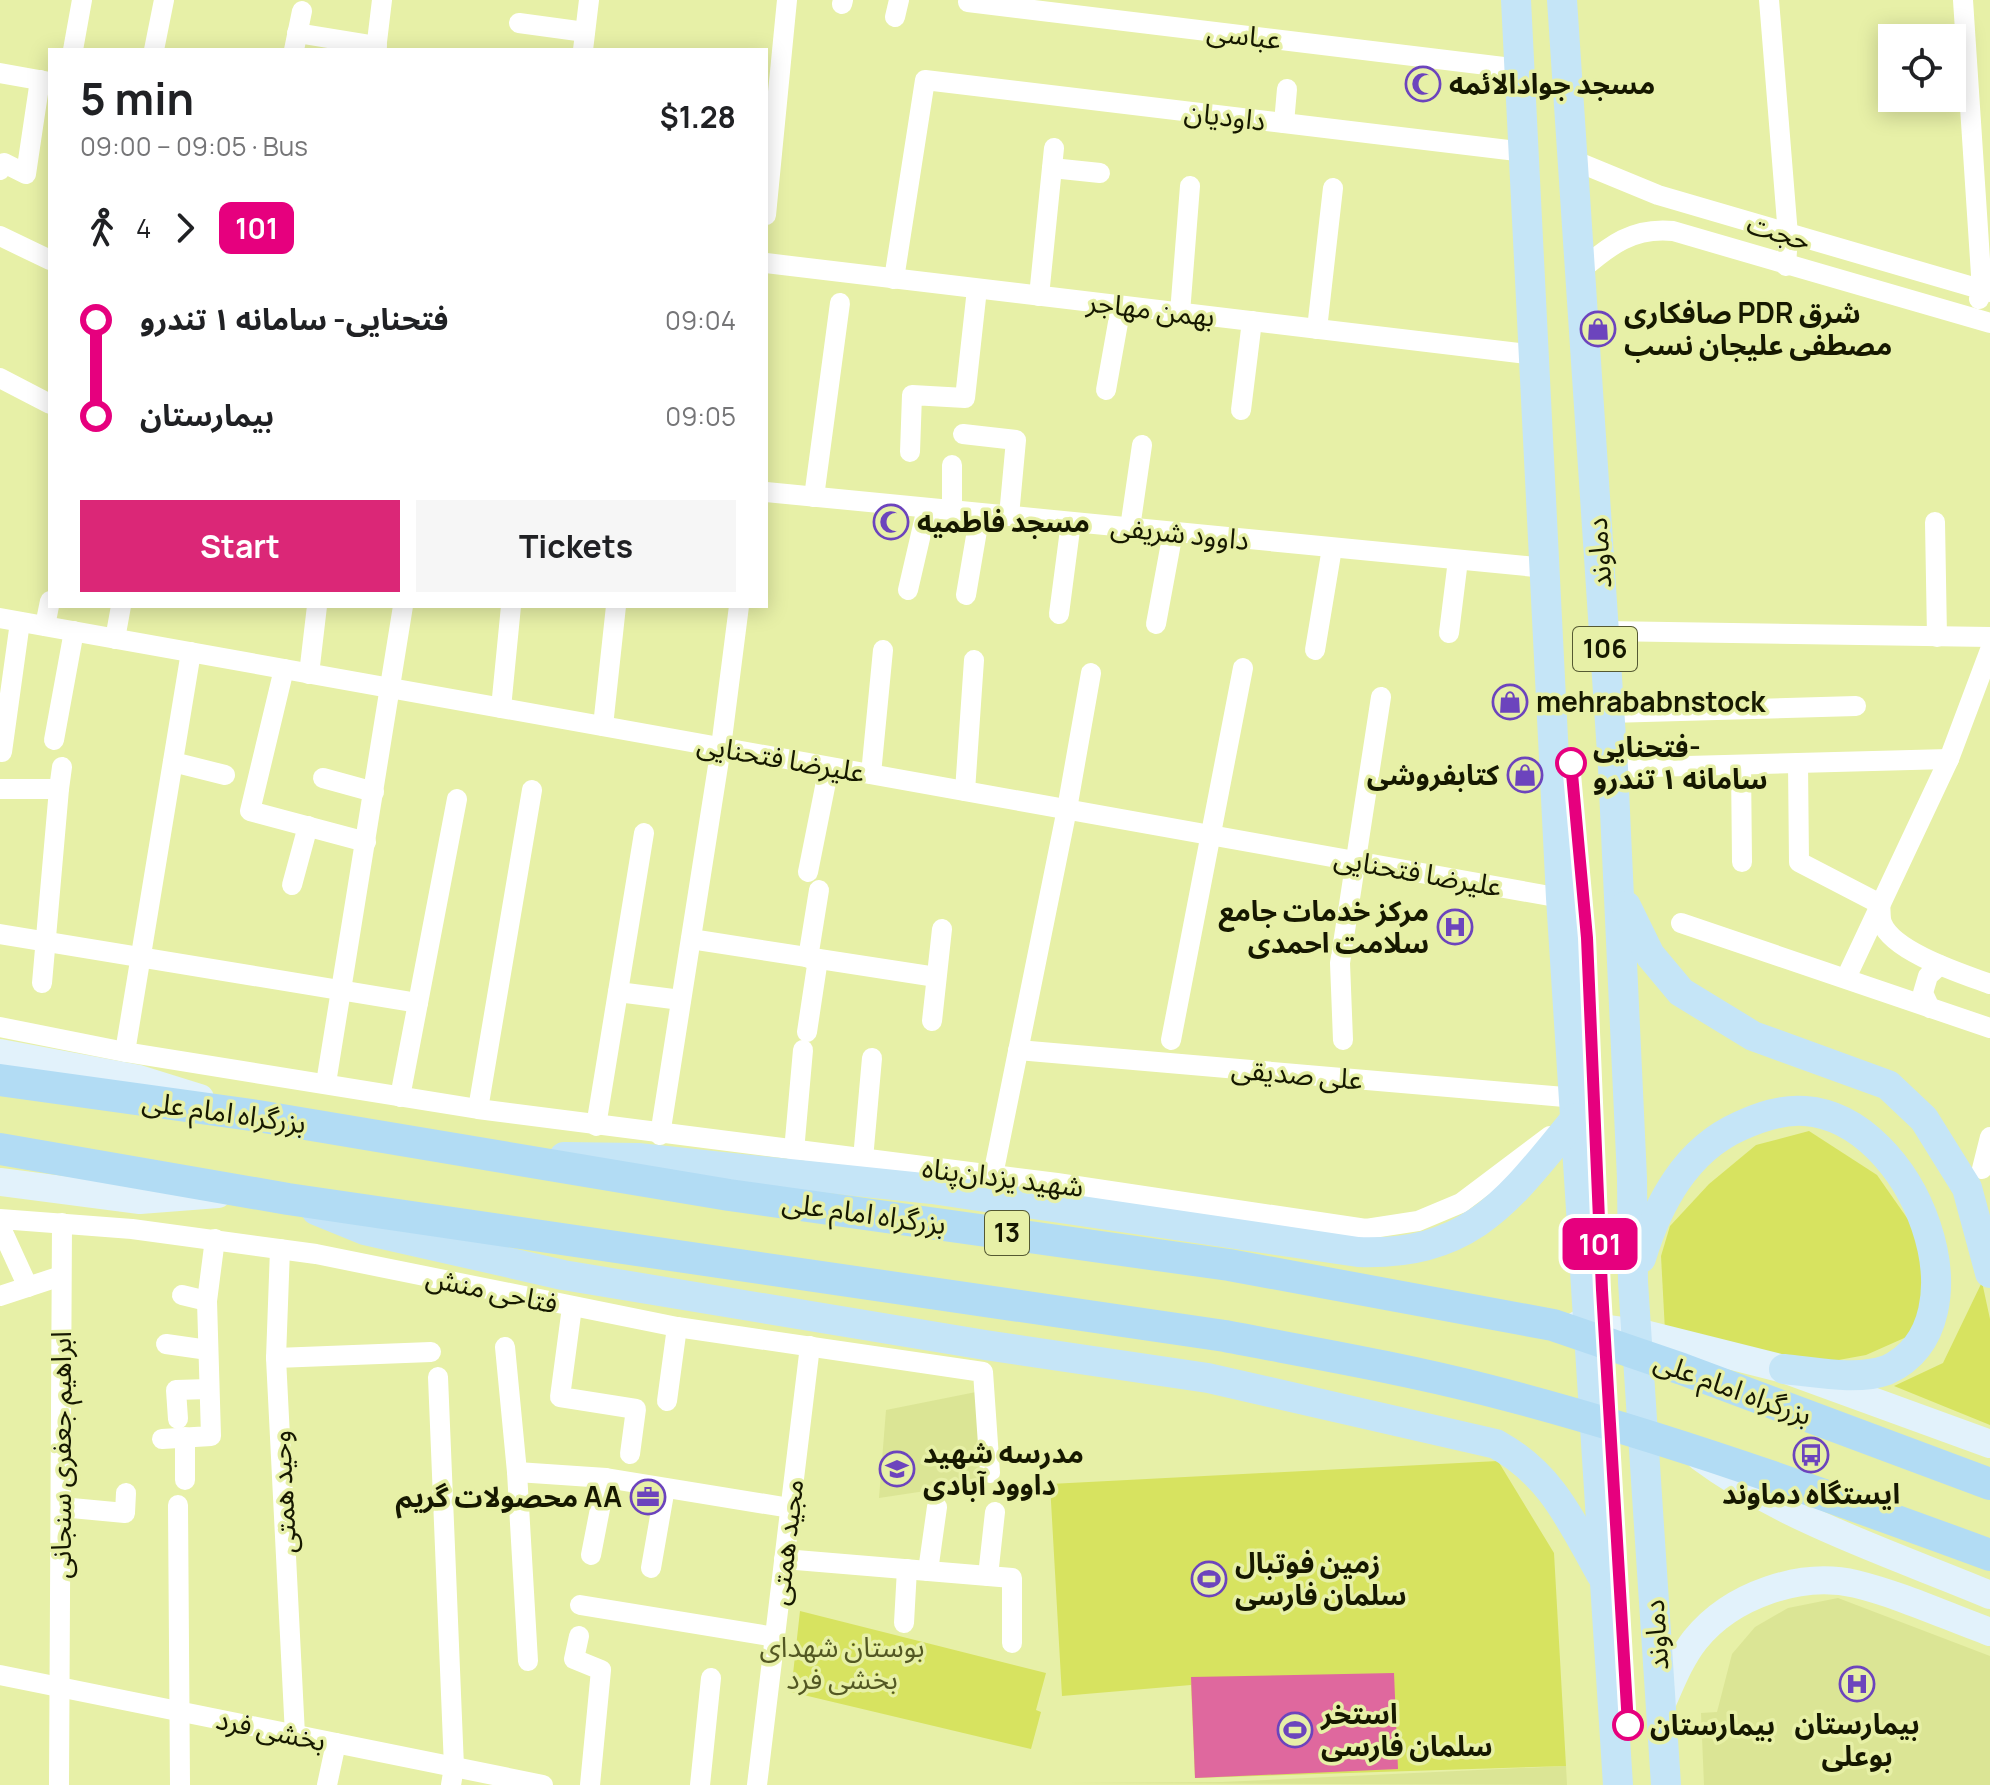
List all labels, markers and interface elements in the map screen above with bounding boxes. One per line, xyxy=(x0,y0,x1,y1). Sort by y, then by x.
street label: عباسی xyxy=(1205,11,1283,57)
map controls xyxy=(1878,24,1966,112)
button: locate xyxy=(1878,24,1966,112)
place label: مسجد جوادالائمه xyxy=(1449,64,1655,102)
mosque icon: مسجد جوادالائمه xyxy=(1404,65,1442,103)
text: 5 min xyxy=(80,68,194,128)
street label: داودیان xyxy=(1182,91,1268,139)
text: $1.28 xyxy=(660,96,736,137)
text: 09:00 – 09:05 · Bus xyxy=(80,128,308,164)
street label: حجت xyxy=(1743,203,1816,259)
icon: walk xyxy=(80,206,124,250)
icon: forward xyxy=(163,206,207,250)
text: 101 xyxy=(235,209,278,247)
text: 4 xyxy=(136,210,151,246)
street label: بهمن مهاجر xyxy=(1084,281,1217,335)
place label: صافکاری PDR شرق مصطفی علیجان نسب xyxy=(1624,293,1892,363)
text: فتحنایی- سامانه ۱ تندرو xyxy=(140,298,449,339)
text: 09:04 xyxy=(665,302,736,338)
shop icon: صافکاری PDR شرق مصطفی علیجان نسب xyxy=(1579,310,1617,348)
text: بیمارستان xyxy=(140,394,274,435)
text: 09:05 xyxy=(665,398,736,434)
button: Start xyxy=(80,500,400,592)
button: Tickets xyxy=(416,500,736,592)
place label: مسجد فاطمیه xyxy=(917,502,1090,540)
mosque icon: مسجد فاطمیه xyxy=(872,503,910,541)
street label: داوود شریفی xyxy=(1109,506,1251,558)
street label: دماوند xyxy=(1577,516,1619,590)
road number: 106 xyxy=(1573,627,1637,671)
place label: mehrababnstock xyxy=(1536,682,1766,720)
shop icon: mehrababnstock xyxy=(1491,683,1529,721)
street label: علیرضا فتحنایی xyxy=(694,724,868,790)
place label: فتحنایی- سامانه ۱ تندرو xyxy=(1593,727,1768,797)
marker: فتحنایی- سامانه ۱ تندرو xyxy=(1556,748,1586,778)
place label: کتابفروشی xyxy=(1367,755,1499,793)
shop icon: کتابفروشی xyxy=(1506,756,1544,794)
street label: علیرضا فتحنایی xyxy=(1331,838,1505,904)
place label: مرکز خدمات جامع سلامت احمدی xyxy=(1218,891,1429,961)
hospital icon: مرکز خدمات جامع سلامت احمدی xyxy=(1436,908,1474,946)
street label: علی صدیقی xyxy=(1230,1048,1364,1098)
street label: بزرگراه امام علی xyxy=(139,1081,309,1144)
street label: شهید یزدان‌پناه xyxy=(920,1147,1086,1205)
street label: بزرگراه امام علی xyxy=(779,1182,949,1245)
road number: 13 xyxy=(985,1211,1029,1255)
line badge: 101 xyxy=(1554,1218,1646,1270)
text: 101 xyxy=(1579,1225,1621,1263)
street label: فتاحی منش xyxy=(423,1257,562,1322)
street label: ابراهیم جعفری سنجانی xyxy=(41,1331,83,1579)
street label: بزرگراه امام علی xyxy=(1648,1341,1817,1436)
street label: وحید همتی xyxy=(260,1430,304,1555)
place label: مدرسه شهید داوود آبادی xyxy=(923,1433,1084,1503)
bus stop icon: ایستگاه دماوند xyxy=(1792,1436,1830,1474)
school or university icon: مدرسه شهید داوود آبادی xyxy=(878,1450,916,1488)
place label: ایستگاه دماوند xyxy=(1722,1474,1900,1512)
place label: محصولات گریم AA xyxy=(396,1477,622,1519)
street label: مجید همتی xyxy=(758,1477,812,1607)
office icon: محصولات گریم AA xyxy=(629,1478,667,1516)
place label: زمین فوتبال سلمان فارسی xyxy=(1235,1543,1407,1613)
sports icon: زمین فوتبال سلمان فارسی xyxy=(1190,1560,1228,1598)
street label: دماوند xyxy=(1634,1598,1676,1672)
park label: بوستان شهدای بخشی فرد xyxy=(759,1627,925,1697)
hospital icon: بیمارستان بوعلی xyxy=(1838,1665,1876,1703)
place label: استخر سلمان فارسی xyxy=(1320,1694,1493,1764)
street label: بخشی فرد xyxy=(213,1699,330,1759)
place label: بیمارستان بوعلی xyxy=(1794,1704,1920,1774)
place label: بیمارستان xyxy=(1650,1705,1775,1743)
marker: بیمارستان xyxy=(1613,1710,1643,1740)
sports icon: استخر سلمان فارسی xyxy=(1276,1711,1314,1749)

